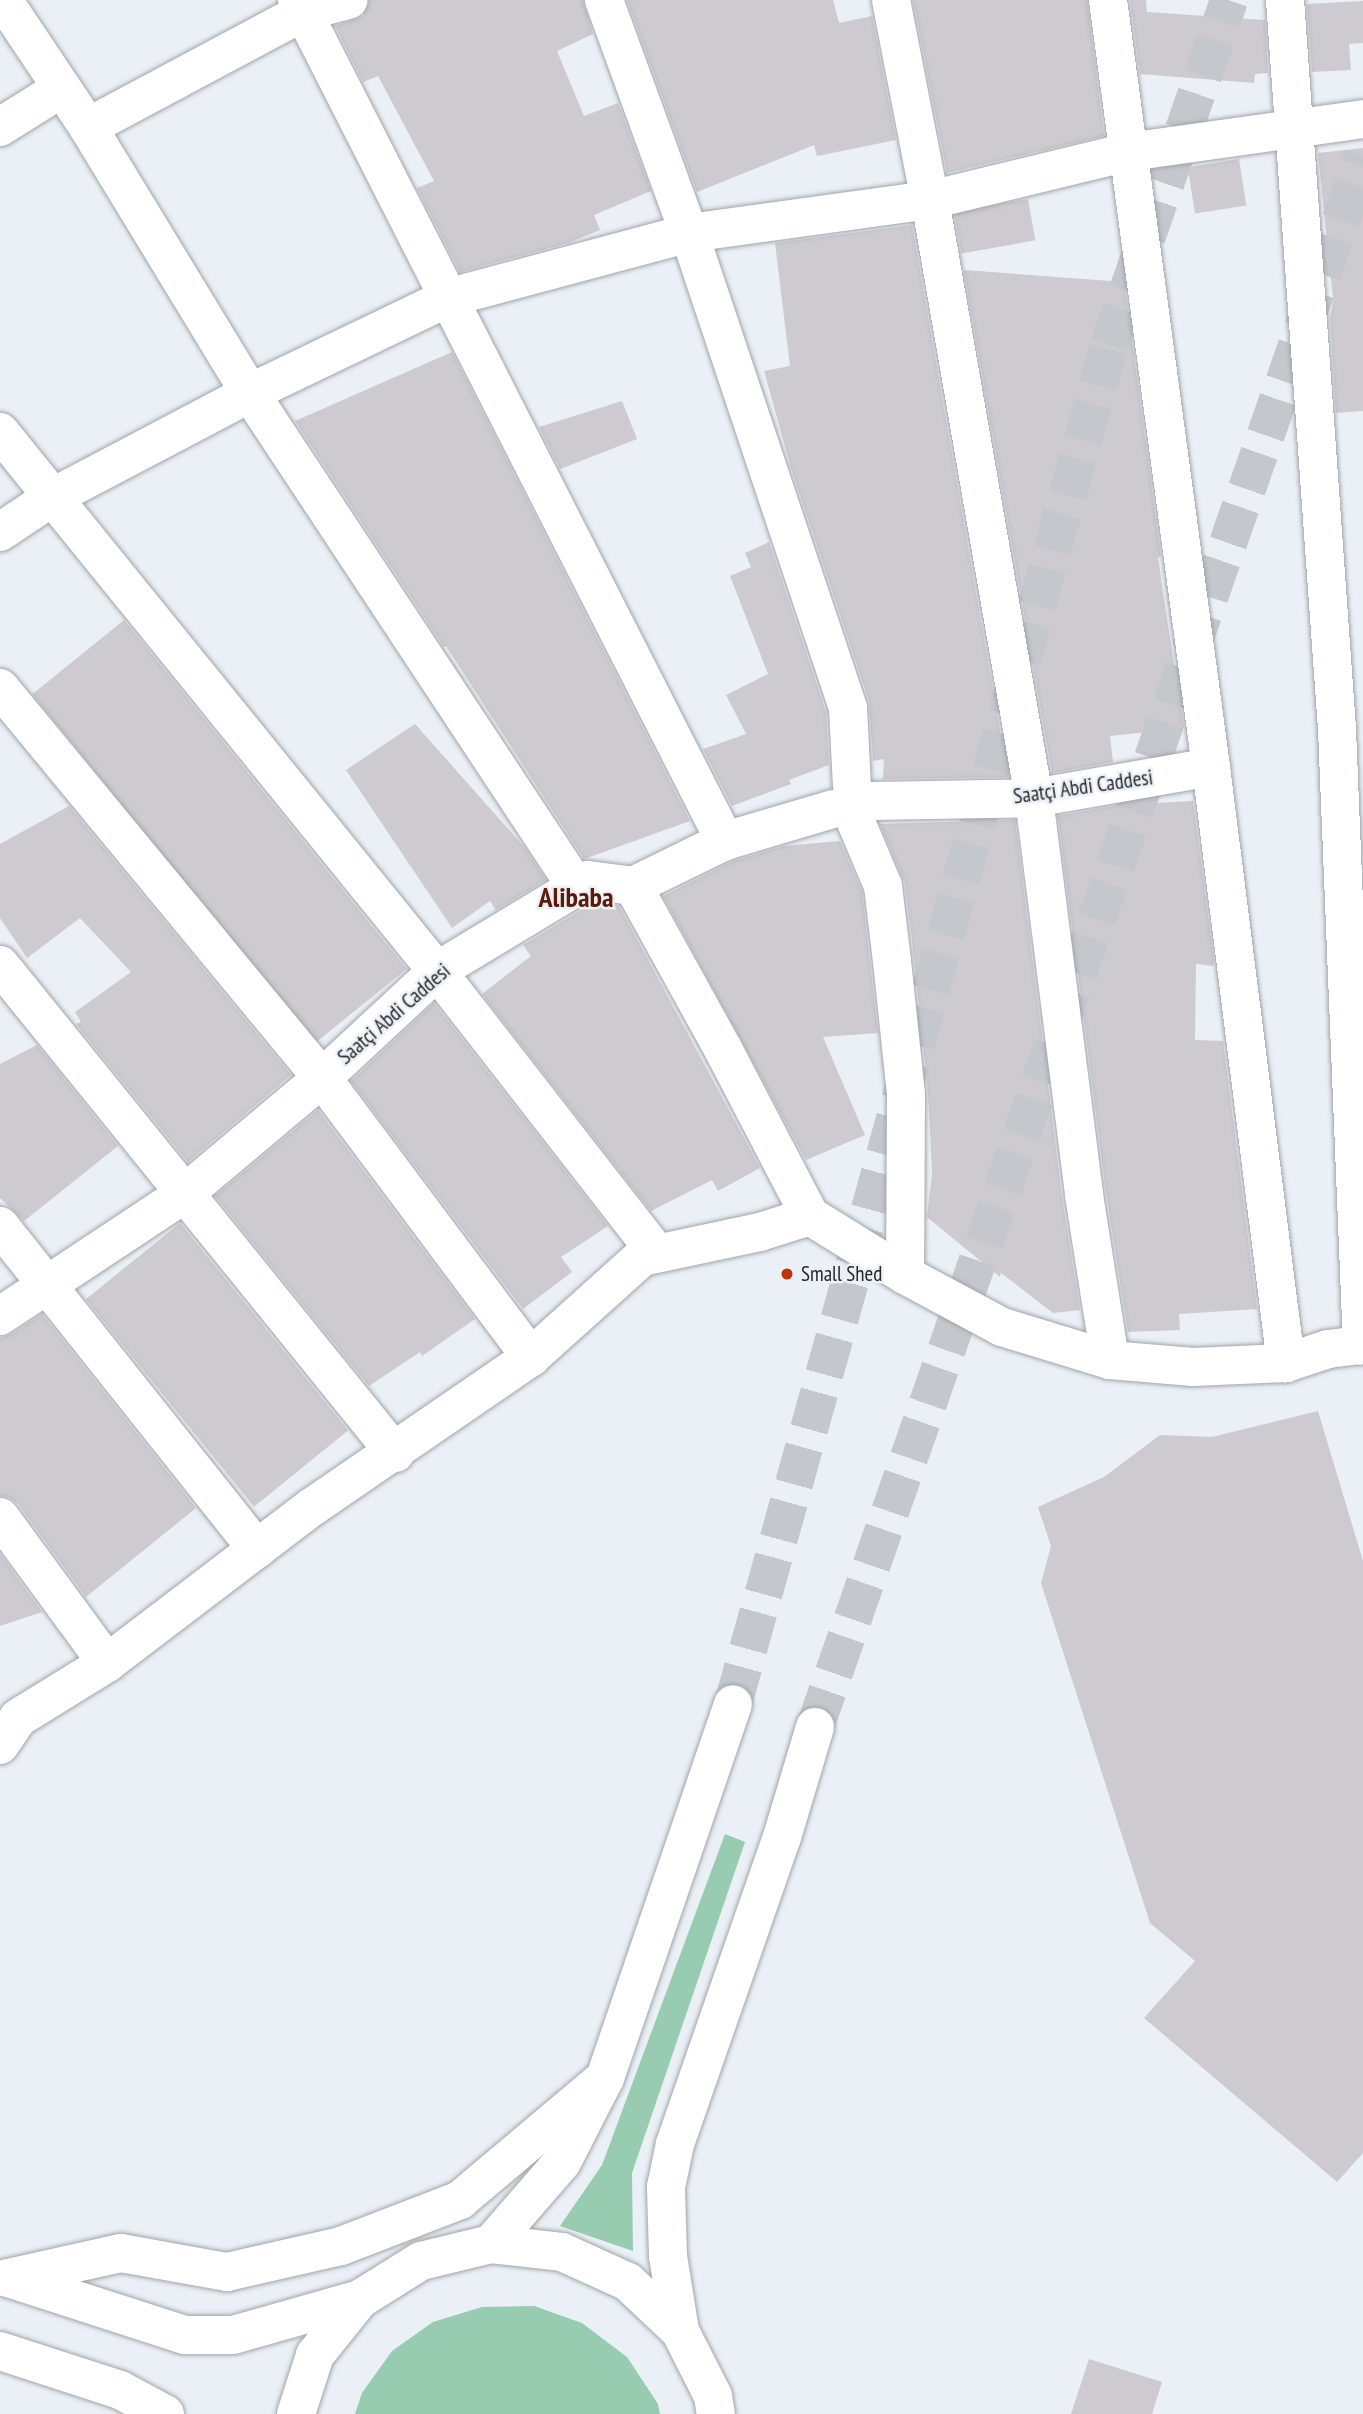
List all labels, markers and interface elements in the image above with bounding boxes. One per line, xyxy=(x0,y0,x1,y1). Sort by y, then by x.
street label: Saatçi Abdi Caddesi xyxy=(1011,765,1155,809)
district label: Alibaba xyxy=(538,880,614,914)
street label: Saatçi Abdi Caddesi xyxy=(332,958,456,1070)
place label: Small Shed xyxy=(801,1261,882,1287)
marker: Small Shed xyxy=(779,1266,795,1282)

